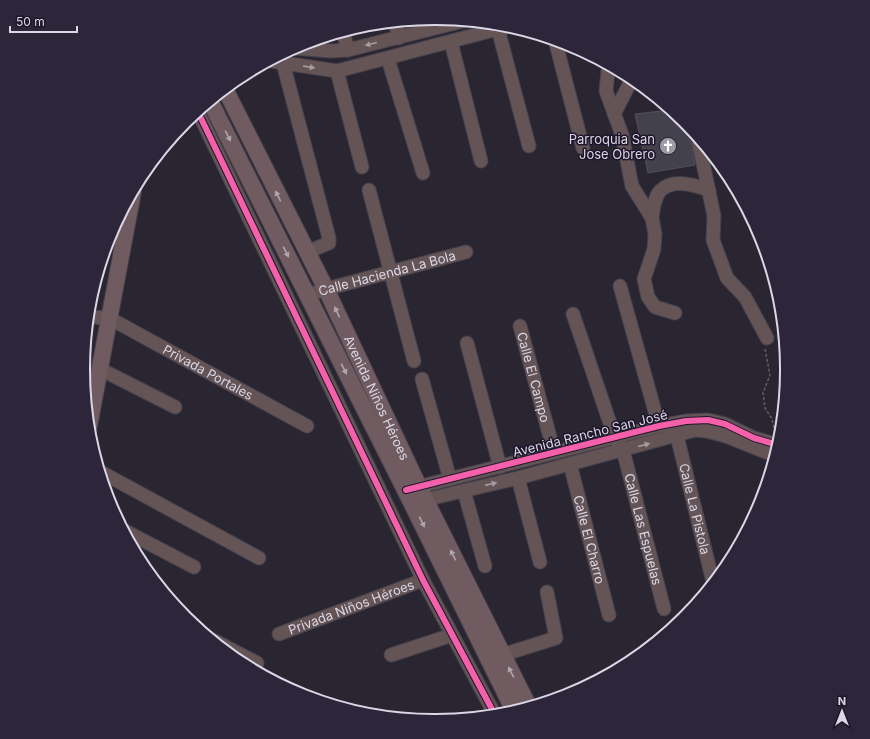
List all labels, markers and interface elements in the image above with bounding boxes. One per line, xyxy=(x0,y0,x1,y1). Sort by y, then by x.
scale bar xyxy=(10,8,77,34)
text: 50 m xyxy=(16,14,45,29)
one-way arrow xyxy=(365,42,377,48)
one-way arrow xyxy=(303,64,315,70)
one-way arrow xyxy=(225,131,231,142)
place label: Parroquia San Jose Obrero xyxy=(569,131,655,162)
church icon: Parroquia San Jose Obrero xyxy=(658,136,678,156)
one-way arrow xyxy=(275,190,281,202)
one-way arrow xyxy=(283,247,289,258)
street label: Calle Hacienda La Bola xyxy=(316,247,457,299)
one-way arrow xyxy=(334,306,340,318)
street label: Calle El Campo xyxy=(514,330,554,424)
street label: Avenida Niños Héroes xyxy=(341,333,413,463)
street label: Privada Portales xyxy=(160,341,256,403)
one-way arrow xyxy=(341,363,348,374)
street label: Avenida Rancho San José xyxy=(511,406,669,460)
one-way arrow xyxy=(638,442,650,448)
street label: Calle La Pistola xyxy=(676,462,714,556)
street label: Calle Las Espuelas xyxy=(621,471,666,587)
one-way arrow xyxy=(485,481,497,487)
street label: Calle El Charro xyxy=(570,493,609,586)
one-way arrow xyxy=(419,517,425,528)
one-way arrow xyxy=(450,550,456,561)
street label: Privada Niños Héroes xyxy=(286,576,416,638)
one-way arrow xyxy=(508,666,514,678)
north arrow xyxy=(822,691,862,731)
text: N xyxy=(838,694,846,708)

